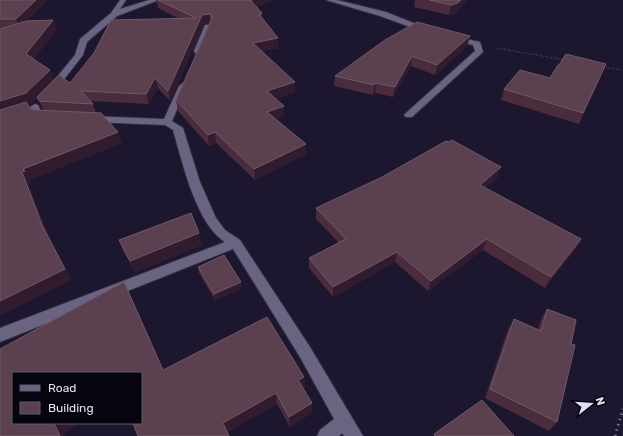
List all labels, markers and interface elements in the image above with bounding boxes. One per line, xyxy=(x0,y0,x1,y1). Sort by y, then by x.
legend xyxy=(12,372,142,424)
text: Road xyxy=(48,381,76,395)
north arrow xyxy=(571,384,611,424)
text: N xyxy=(593,396,607,407)
text: Building xyxy=(48,401,94,415)

